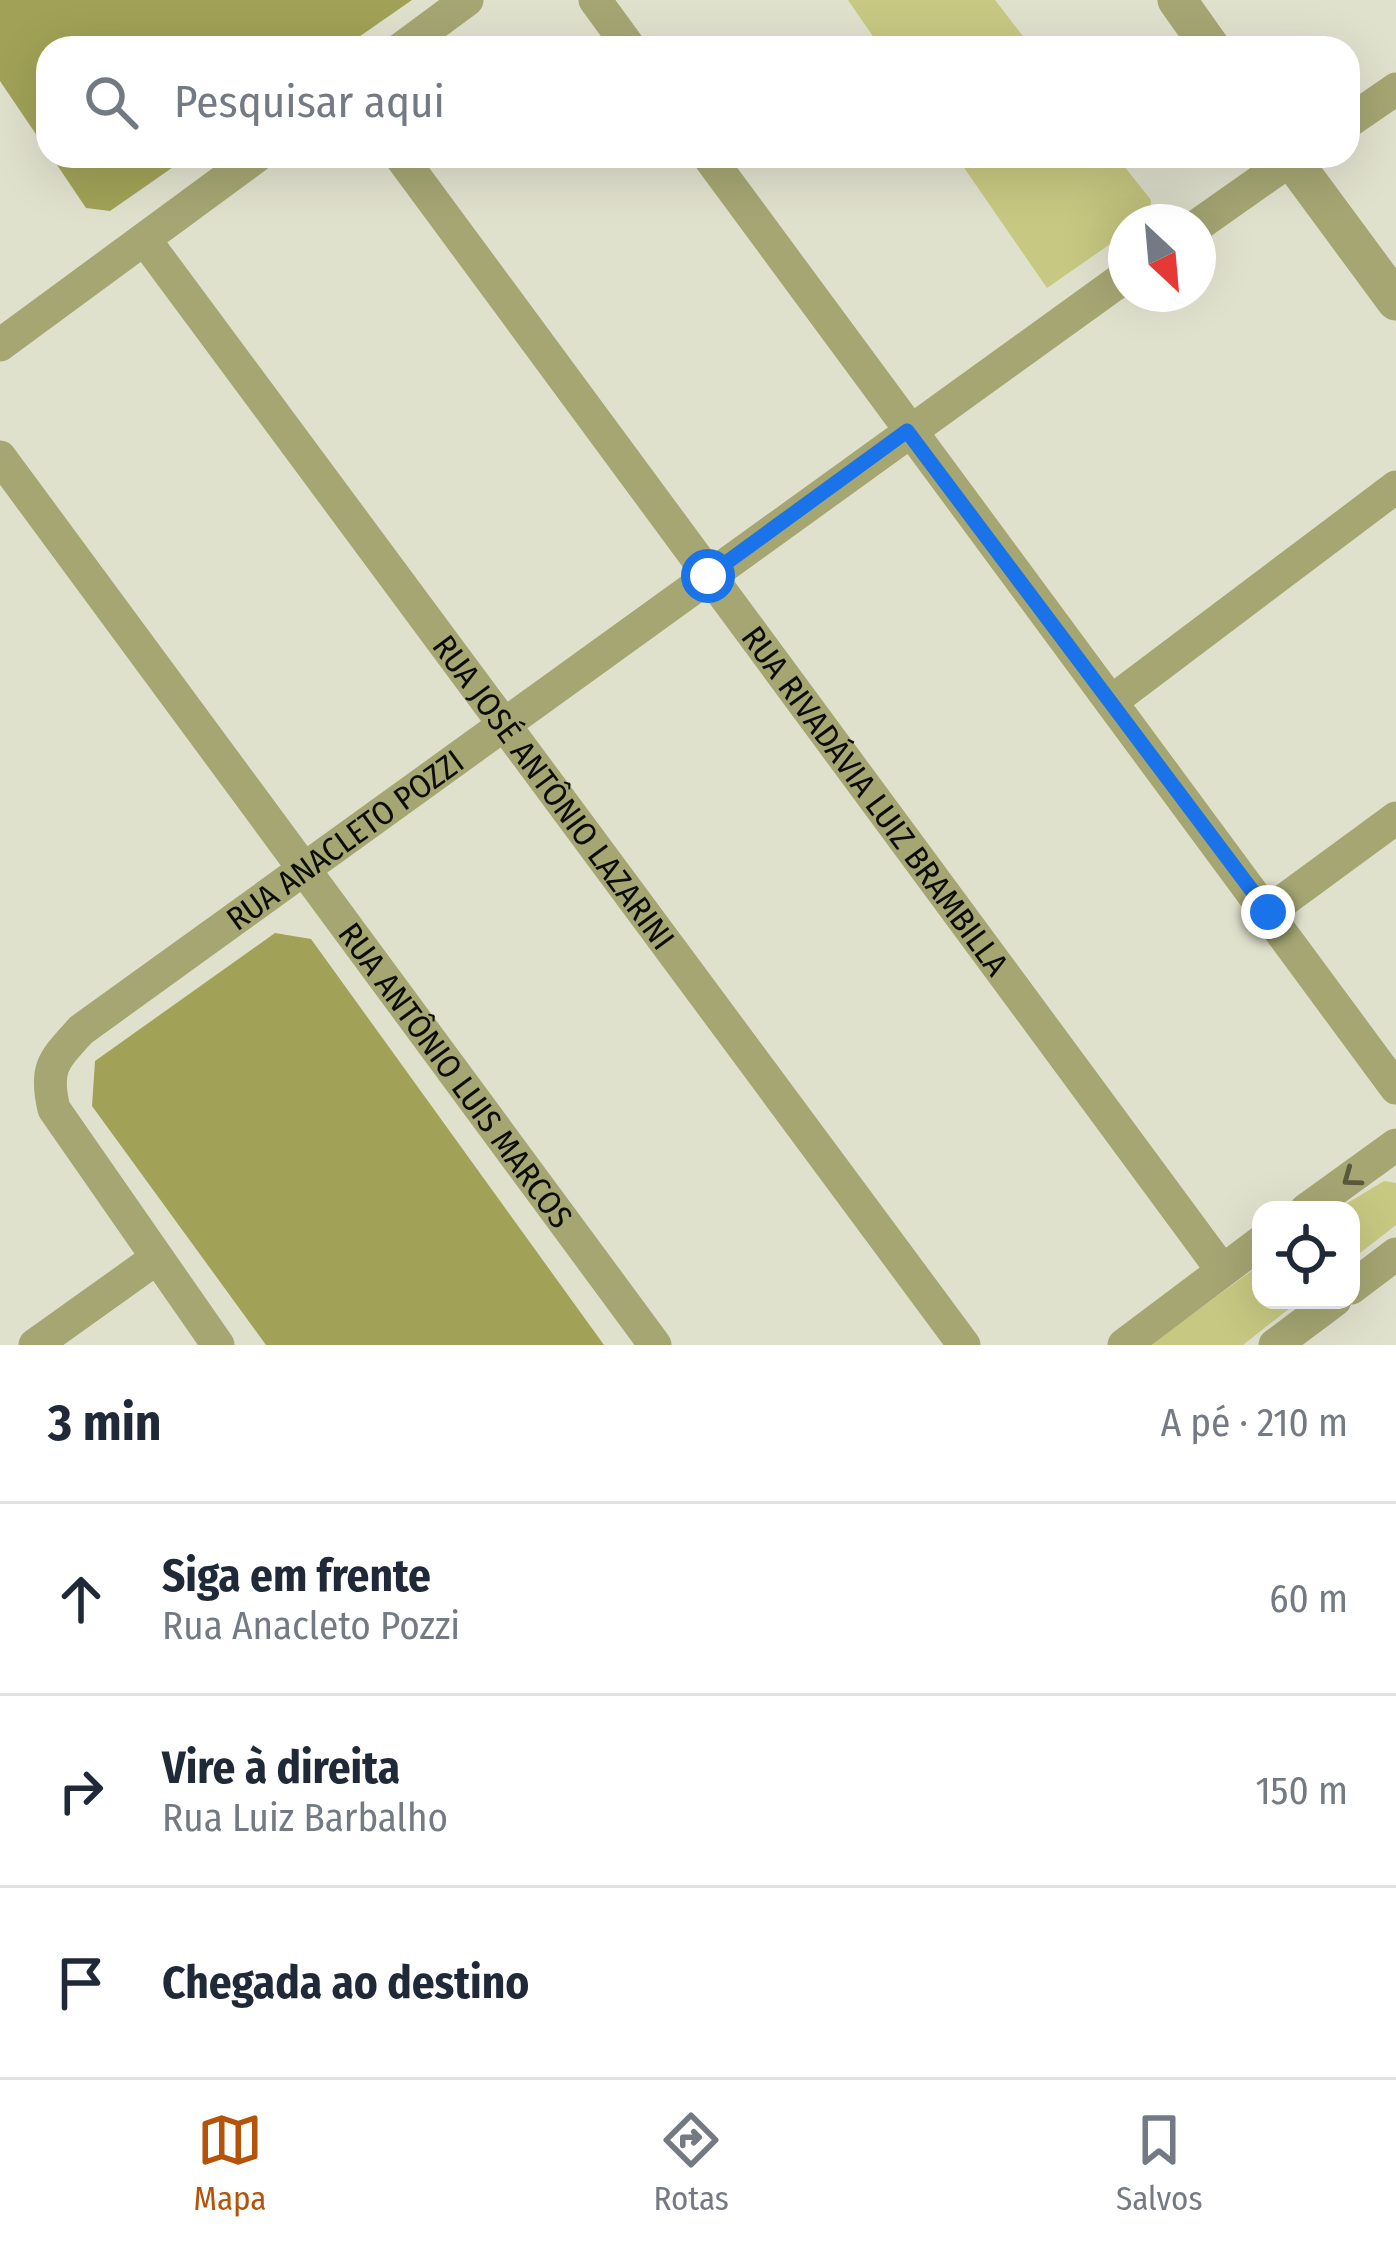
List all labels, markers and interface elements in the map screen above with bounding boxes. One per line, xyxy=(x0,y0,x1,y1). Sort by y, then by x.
search box xyxy=(36,36,1360,168)
icon: search xyxy=(78,69,144,135)
text: Pesquisar aqui xyxy=(174,75,445,129)
north arrow xyxy=(1108,204,1216,312)
route start xyxy=(681,549,735,603)
street label: RUA RIVADÁVIA LUIZ BRAMBILLA xyxy=(733,619,1017,984)
street label: RUA JOSÉ ANTÔNIO LAZARINI xyxy=(424,628,683,957)
street label: RUA ANACLETO POZZI xyxy=(219,742,472,939)
route end xyxy=(1241,885,1295,939)
street label: RUA ANTÔNIO LUIS MARCOS xyxy=(329,915,581,1236)
one-way arrow xyxy=(1343,1163,1364,1185)
map controls xyxy=(1252,1201,1360,1309)
button: locate xyxy=(1252,1201,1360,1309)
text: 3 min xyxy=(48,1392,162,1454)
text: A pé · 210 m xyxy=(1161,1400,1348,1446)
text: Siga em frente xyxy=(162,1549,431,1603)
icon: ahead xyxy=(48,1566,114,1632)
text: 60 m xyxy=(1269,1576,1348,1622)
text: Rua Anacleto Pozzi xyxy=(162,1603,460,1649)
text: Vire à direita xyxy=(162,1741,400,1795)
icon: right xyxy=(48,1758,114,1824)
text: 150 m xyxy=(1255,1768,1348,1814)
text: Rua Luiz Barbalho xyxy=(162,1795,448,1841)
icon: arrive xyxy=(48,1950,114,2016)
text: Chegada ao destino xyxy=(162,1956,529,2010)
tab: Mapa xyxy=(193,2107,267,2219)
tab: Rotas xyxy=(653,2107,729,2219)
tab: Salvos xyxy=(1116,2107,1202,2219)

